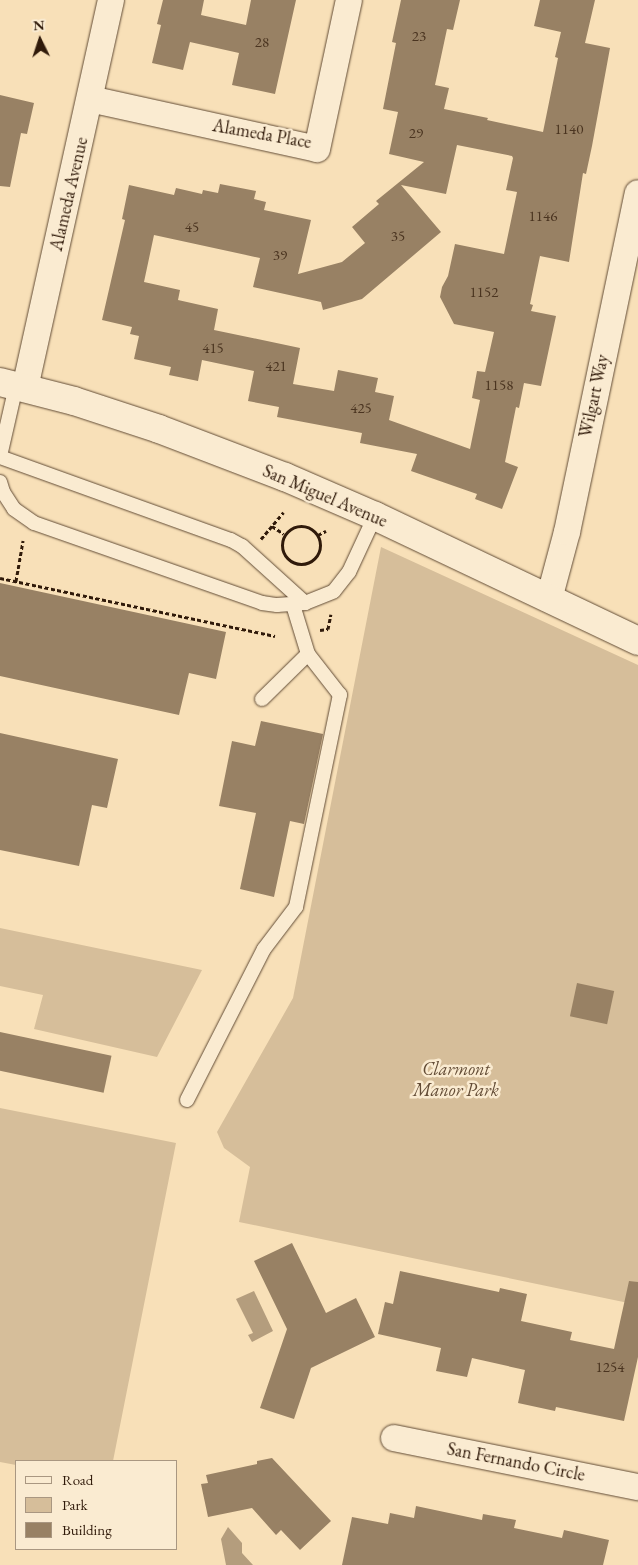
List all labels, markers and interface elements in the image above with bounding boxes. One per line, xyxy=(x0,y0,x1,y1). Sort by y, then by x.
north arrow xyxy=(15,15,65,65)
text: N xyxy=(33,16,45,34)
house number: 23 xyxy=(412,27,426,45)
house number: 28 xyxy=(255,33,269,51)
street label: Alameda Place xyxy=(211,115,313,153)
house number: 1140 xyxy=(555,120,583,138)
house number: 29 xyxy=(409,124,423,142)
street label: Alameda Avenue xyxy=(45,135,93,253)
house number: 1146 xyxy=(529,207,557,225)
house number: 45 xyxy=(185,218,199,236)
house number: 35 xyxy=(391,227,405,245)
house number: 39 xyxy=(273,246,287,264)
house number: 1152 xyxy=(470,283,498,301)
house number: 415 xyxy=(202,339,224,357)
street label: Wilgart Way xyxy=(575,352,613,440)
house number: 421 xyxy=(265,357,287,375)
house number: 1158 xyxy=(485,376,513,394)
house number: 425 xyxy=(350,399,372,417)
street label: San Miguel Avenue xyxy=(259,460,391,532)
park label: Clarmont Manor Park xyxy=(413,1059,499,1102)
house number: 1254 xyxy=(596,1358,624,1376)
street label: San Fernando Circle xyxy=(445,1438,587,1486)
legend xyxy=(15,1460,178,1550)
text: Road xyxy=(62,1470,93,1489)
text: Park xyxy=(62,1495,88,1514)
text: Building xyxy=(62,1520,112,1539)

